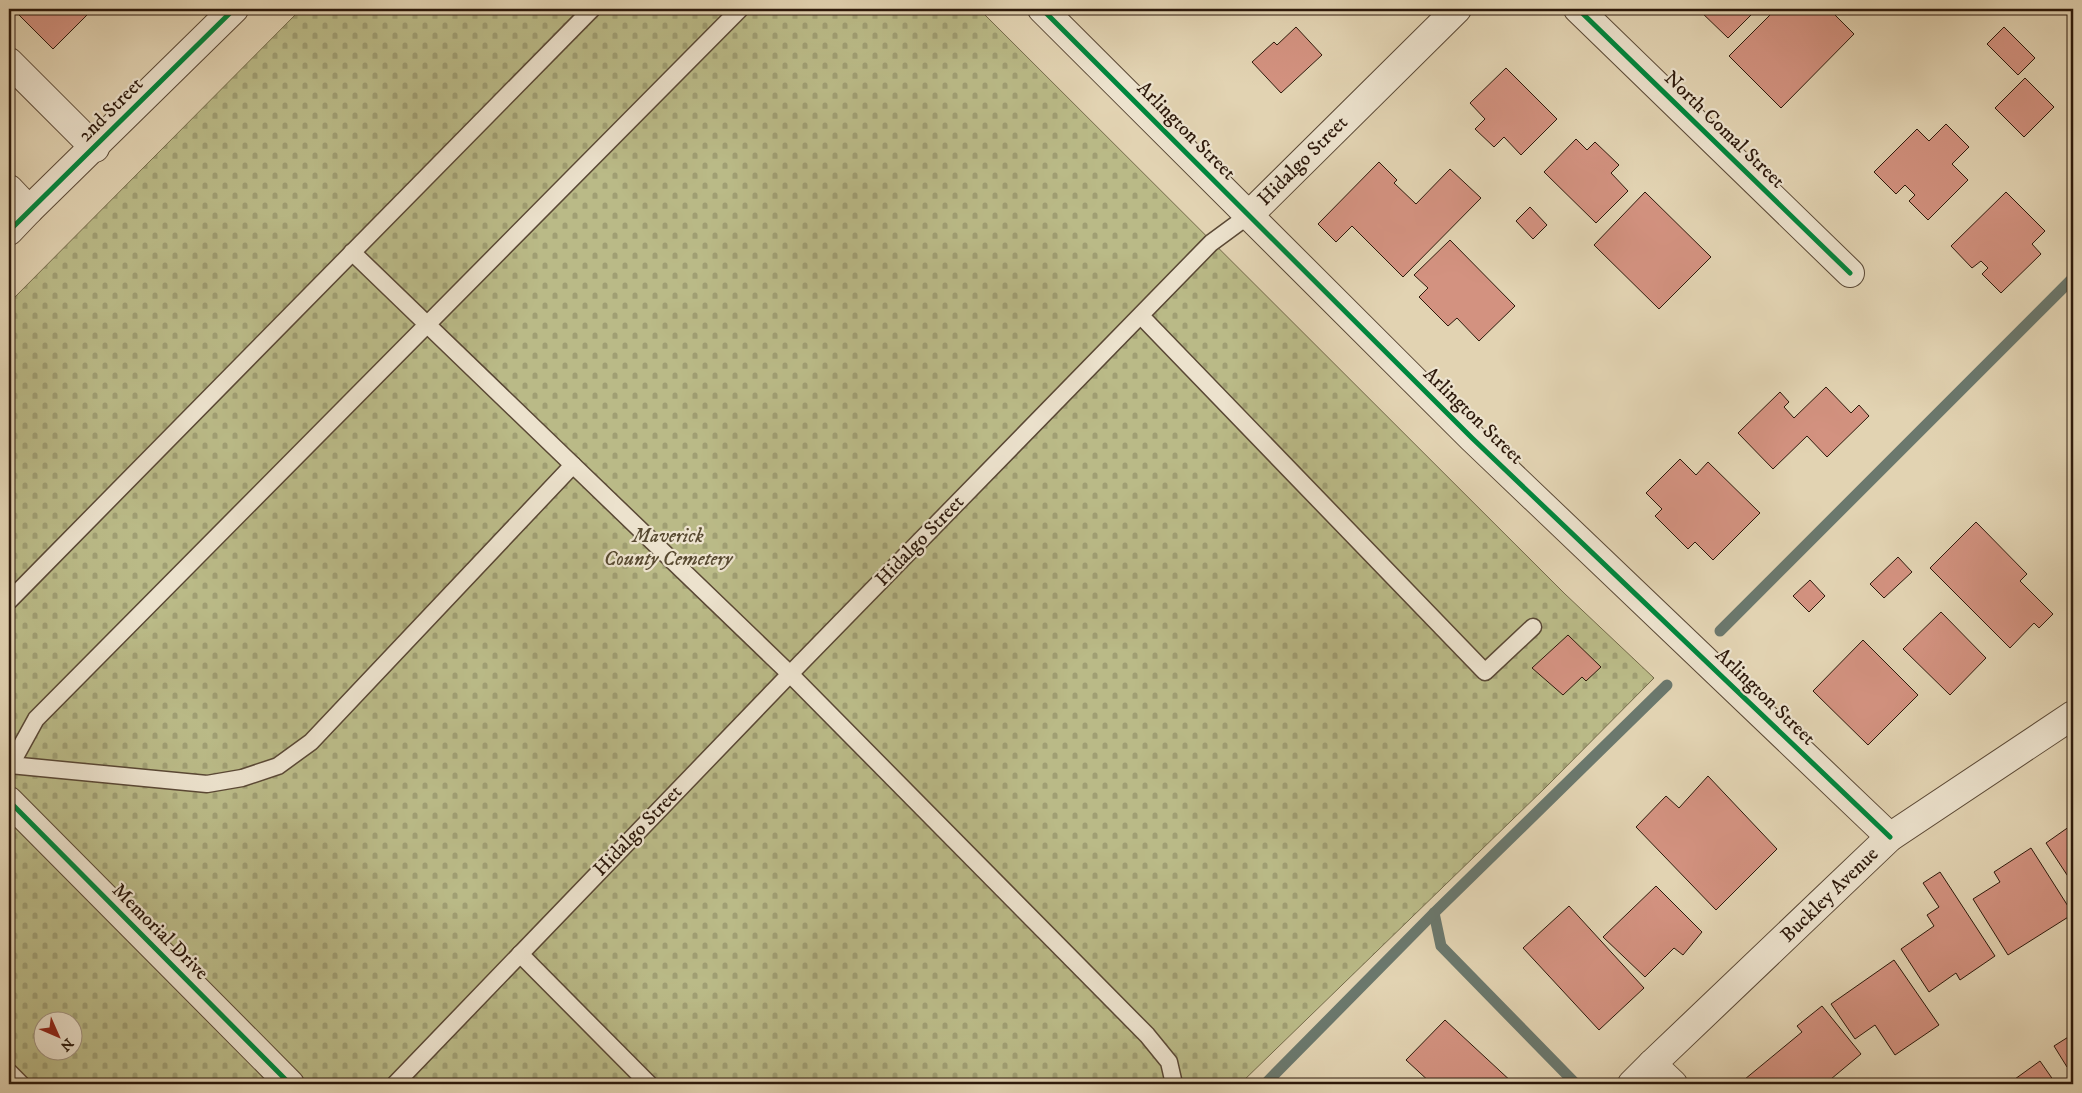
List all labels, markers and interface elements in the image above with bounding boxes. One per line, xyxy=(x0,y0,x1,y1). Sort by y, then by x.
street label: North Comal Street xyxy=(1658,66,1790,194)
street label: 2nd Street xyxy=(73,72,149,148)
street label: Arlington Street xyxy=(1131,76,1241,186)
street label: Hidalgo Street xyxy=(1253,111,1353,211)
street label: Arlington Street xyxy=(1418,362,1528,470)
street label: Hidalgo Street xyxy=(870,490,970,592)
park label: Maverick County Cemetery xyxy=(604,524,733,572)
street label: Arlington Street xyxy=(1710,643,1820,751)
street label: Hidalgo Street xyxy=(588,780,688,882)
street label: Buckley Avenue xyxy=(1776,842,1884,948)
street label: Memorial Drive xyxy=(106,878,214,986)
north arrow xyxy=(32,1010,82,1060)
text: N xyxy=(56,1034,77,1055)

